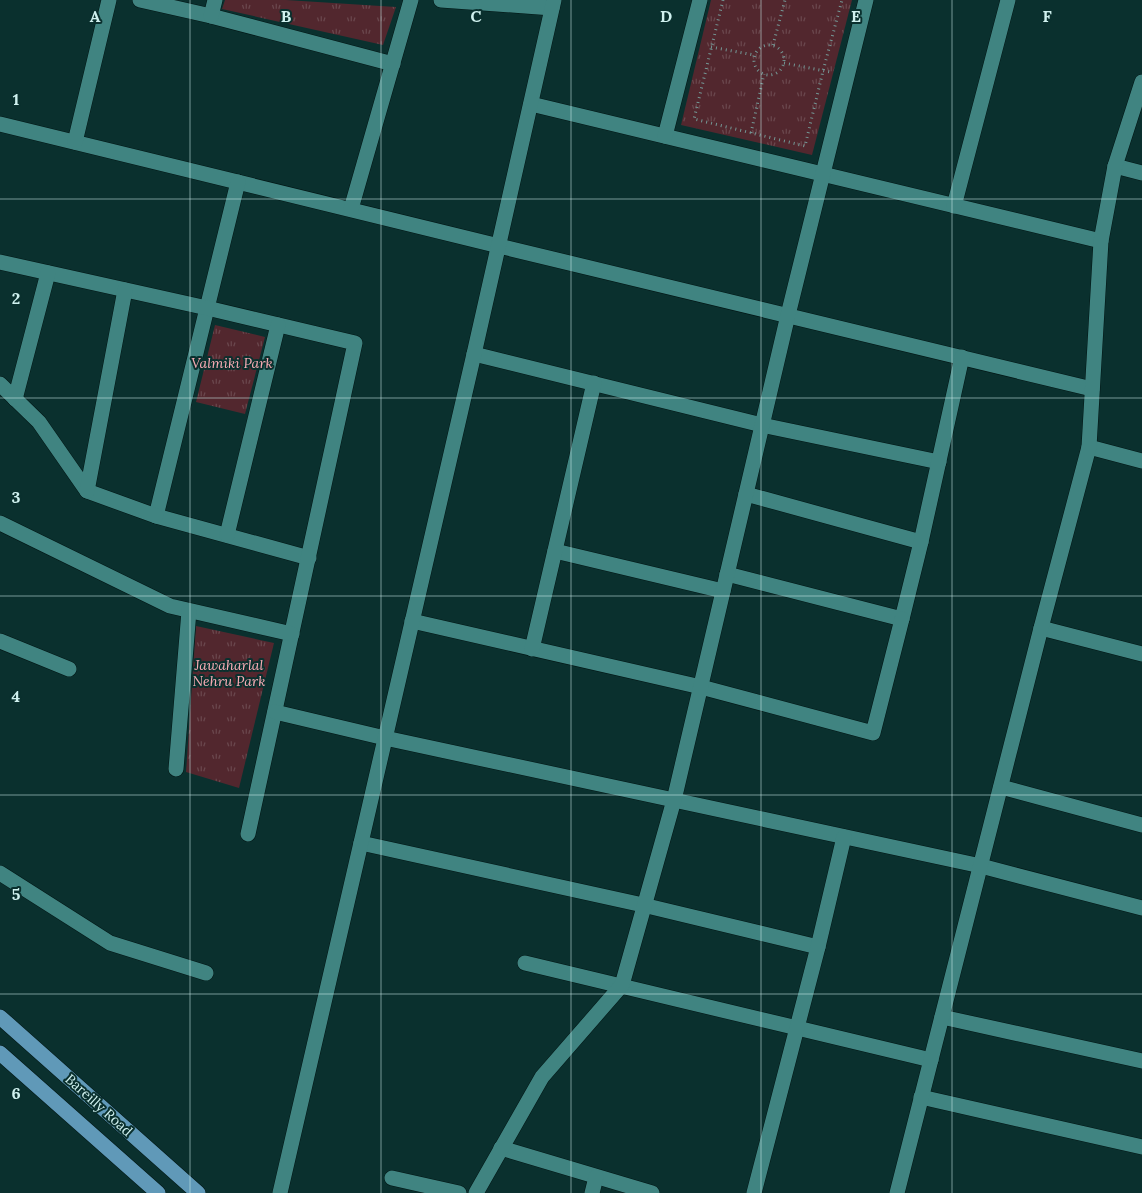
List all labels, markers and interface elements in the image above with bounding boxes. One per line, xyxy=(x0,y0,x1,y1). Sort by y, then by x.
text: A xyxy=(90,6,101,26)
text: B xyxy=(281,6,292,26)
text: C xyxy=(470,6,482,26)
text: D xyxy=(660,6,672,26)
text: E xyxy=(851,6,861,26)
text: F xyxy=(1042,6,1052,26)
text: 1 xyxy=(13,89,19,109)
text: 2 xyxy=(12,288,20,308)
park label: Valmiki Park xyxy=(191,354,273,372)
text: 3 xyxy=(12,487,21,507)
park label: Jawaharlal Nehru Park xyxy=(193,656,265,690)
text: 4 xyxy=(12,686,21,706)
text: 5 xyxy=(12,884,21,904)
street label: Bareilly Road xyxy=(62,1070,136,1140)
text: 6 xyxy=(11,1083,21,1103)

